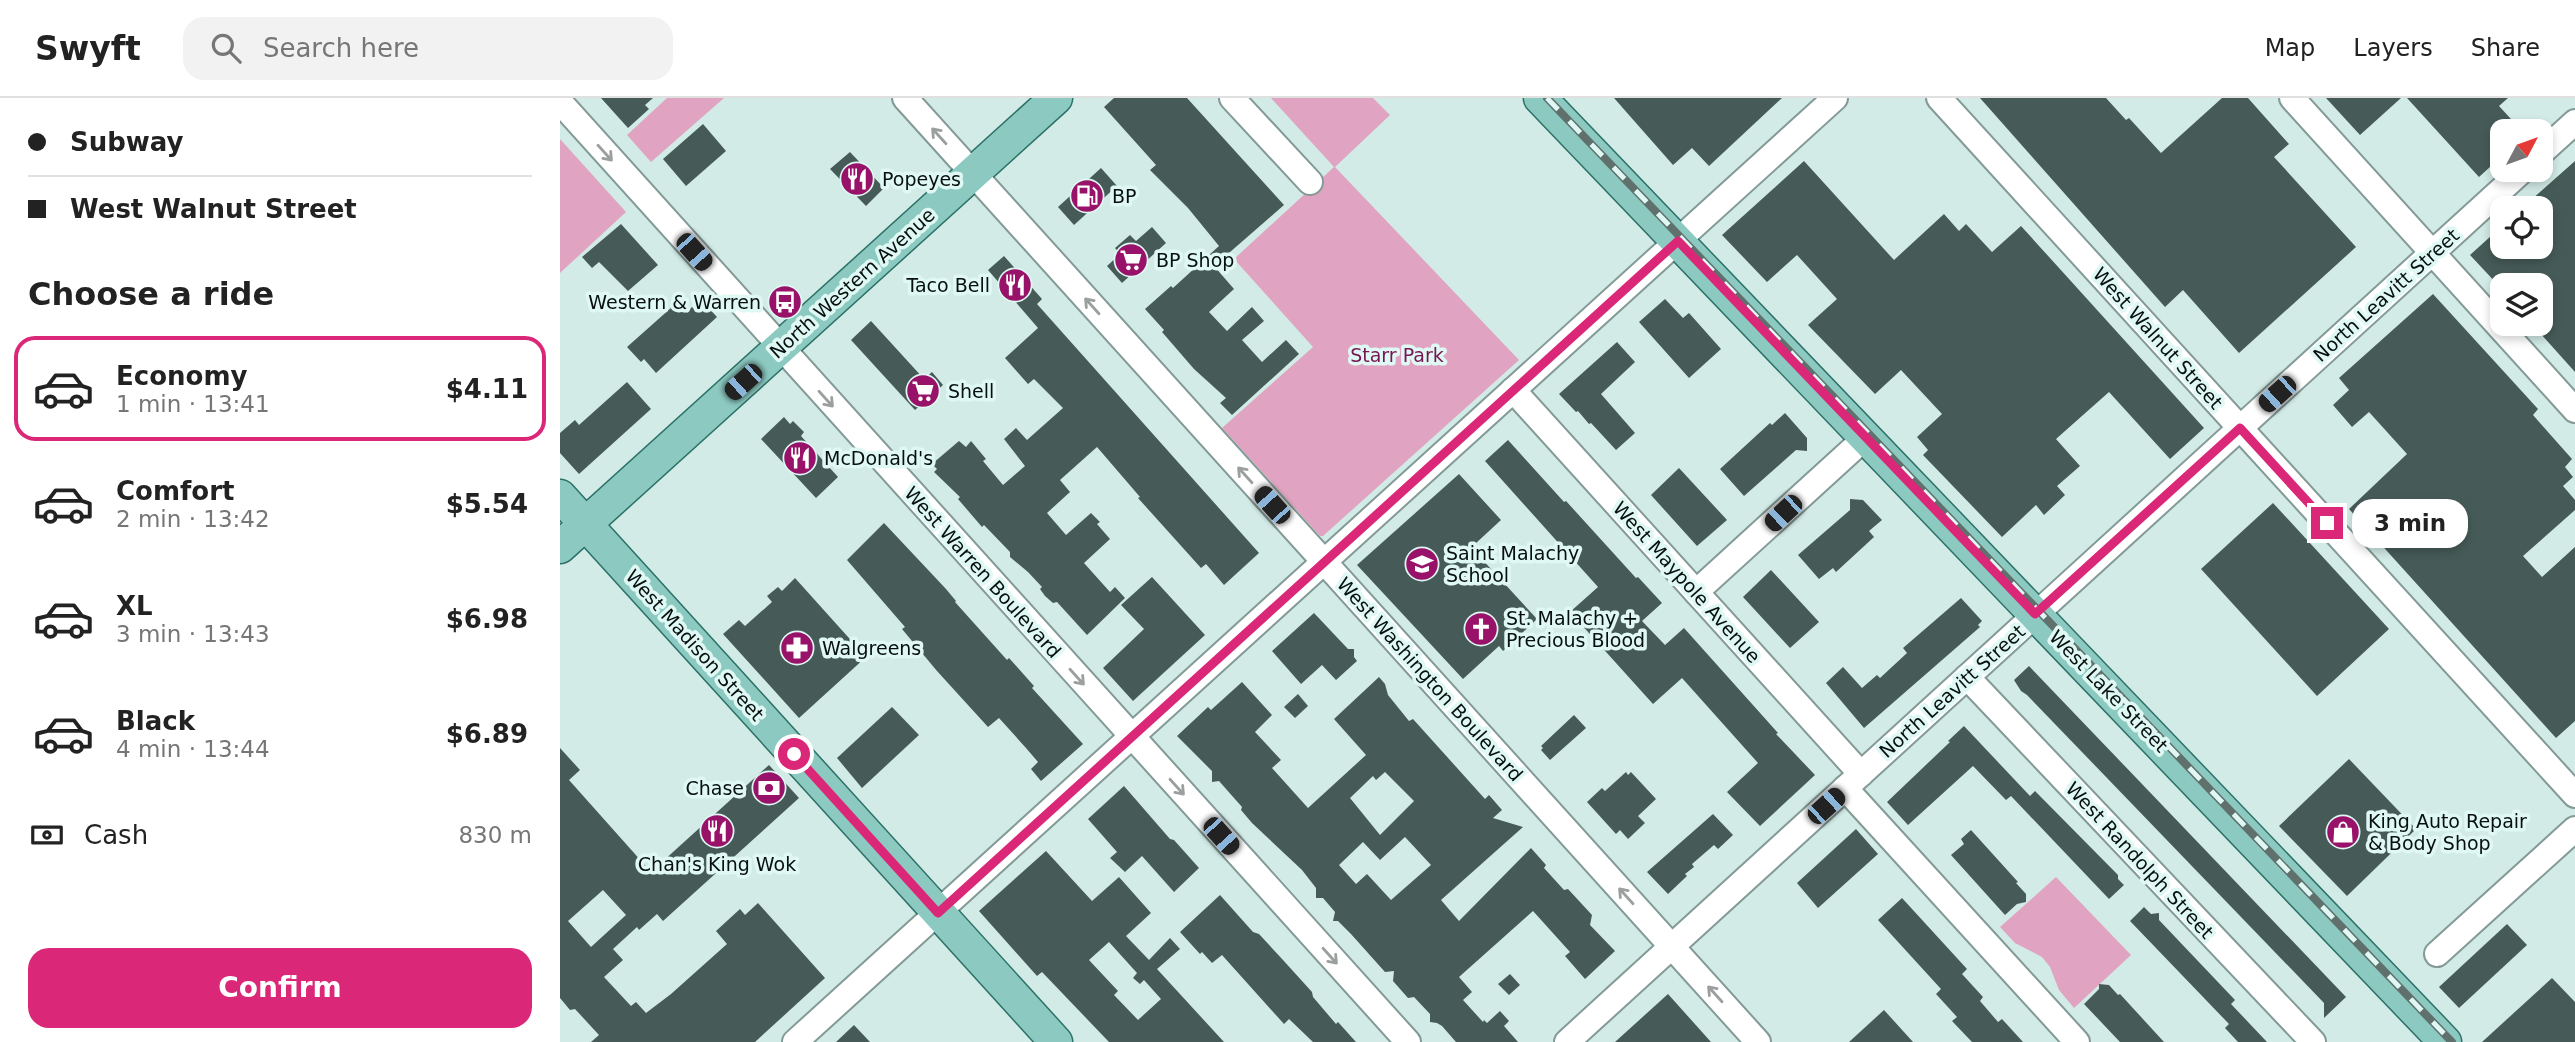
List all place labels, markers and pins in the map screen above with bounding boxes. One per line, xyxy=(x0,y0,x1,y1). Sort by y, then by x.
restaurant icon: Popeyes xyxy=(838,160,876,198)
place label: Popeyes xyxy=(882,168,961,190)
fuel station icon: BP xyxy=(1068,177,1106,215)
place label: BP xyxy=(1112,185,1137,207)
supermarket icon: BP Shop xyxy=(1112,241,1150,279)
place label: BP Shop xyxy=(1156,249,1234,271)
restaurant icon: Taco Bell xyxy=(996,266,1034,304)
place label: Taco Bell xyxy=(906,274,990,296)
bus stop icon: Western & Warren xyxy=(766,283,804,321)
place label: Western & Warren xyxy=(588,291,761,313)
supermarket icon: Shell xyxy=(904,372,942,410)
place label: Shell xyxy=(948,380,994,402)
restaurant icon: McDonald's xyxy=(781,439,819,477)
place label: McDonald's xyxy=(824,447,933,469)
place label: Saint Malachy School xyxy=(1446,542,1579,586)
school or university icon: Saint Malachy School xyxy=(1403,545,1441,583)
place label: St. Malachy + Precious Blood xyxy=(1506,607,1645,651)
church icon: St. Malachy + Precious Blood xyxy=(1462,610,1500,648)
pharmacy icon: Walgreens xyxy=(778,629,816,667)
place label: Walgreens xyxy=(822,637,921,659)
bank icon: Chase xyxy=(750,769,788,807)
place label: Chase xyxy=(685,777,744,799)
place label: King Auto Repair & Body Shop xyxy=(2368,810,2527,854)
restaurant icon: Chan's King Wok xyxy=(698,812,736,850)
shop icon: King Auto Repair & Body Shop xyxy=(2324,813,2362,851)
place label: Chan's King Wok xyxy=(638,853,796,875)

